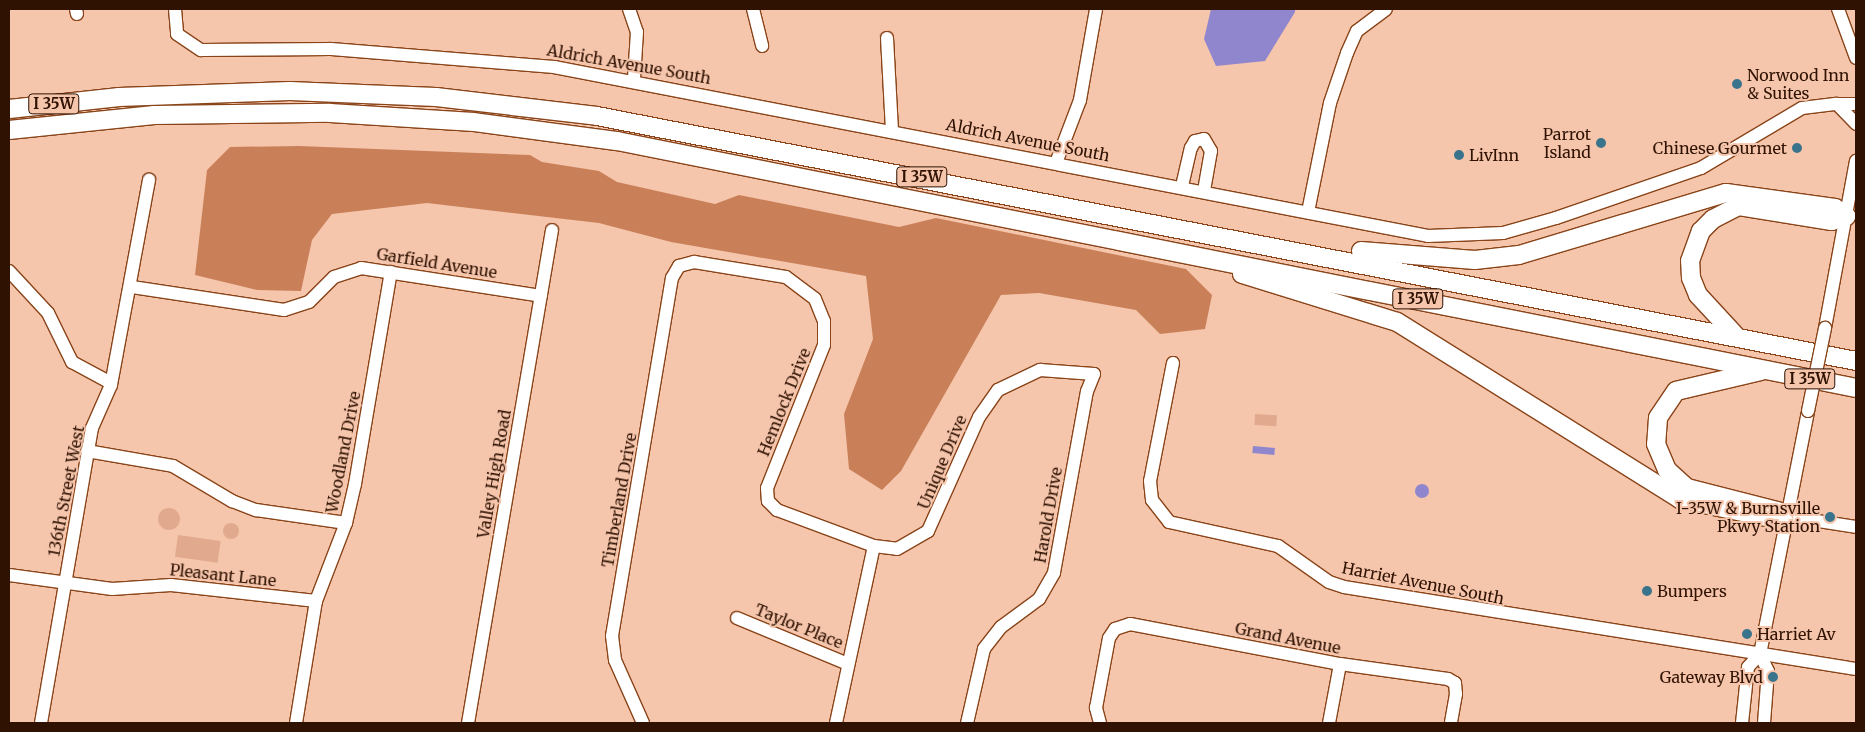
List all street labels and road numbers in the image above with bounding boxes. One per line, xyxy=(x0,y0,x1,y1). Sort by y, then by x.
street label: Aldrich Avenue South xyxy=(546,40,712,88)
road number: I 35W xyxy=(28,92,80,116)
street label: Aldrich Avenue South xyxy=(945,115,1111,165)
road number: I 35W xyxy=(896,164,948,190)
street label: Garfield Avenue xyxy=(375,244,499,282)
road number: I 35W xyxy=(1392,286,1444,312)
street label: Hemlock Drive xyxy=(754,345,814,459)
road number: I 35W xyxy=(1784,366,1836,392)
street label: Woodland Drive xyxy=(322,390,364,514)
street label: Valley High Road xyxy=(473,408,515,540)
street label: Unique Drive xyxy=(914,412,970,512)
street label: 136th Street West xyxy=(44,424,88,558)
street label: Timberland Drive xyxy=(598,431,640,569)
street label: Harold Drive xyxy=(1030,465,1066,565)
street label: Harriet Avenue South xyxy=(1340,558,1506,608)
street label: Pleasant Lane xyxy=(169,560,277,590)
street label: Taylor Place xyxy=(752,600,846,652)
street label: Grand Avenue xyxy=(1234,618,1342,658)

